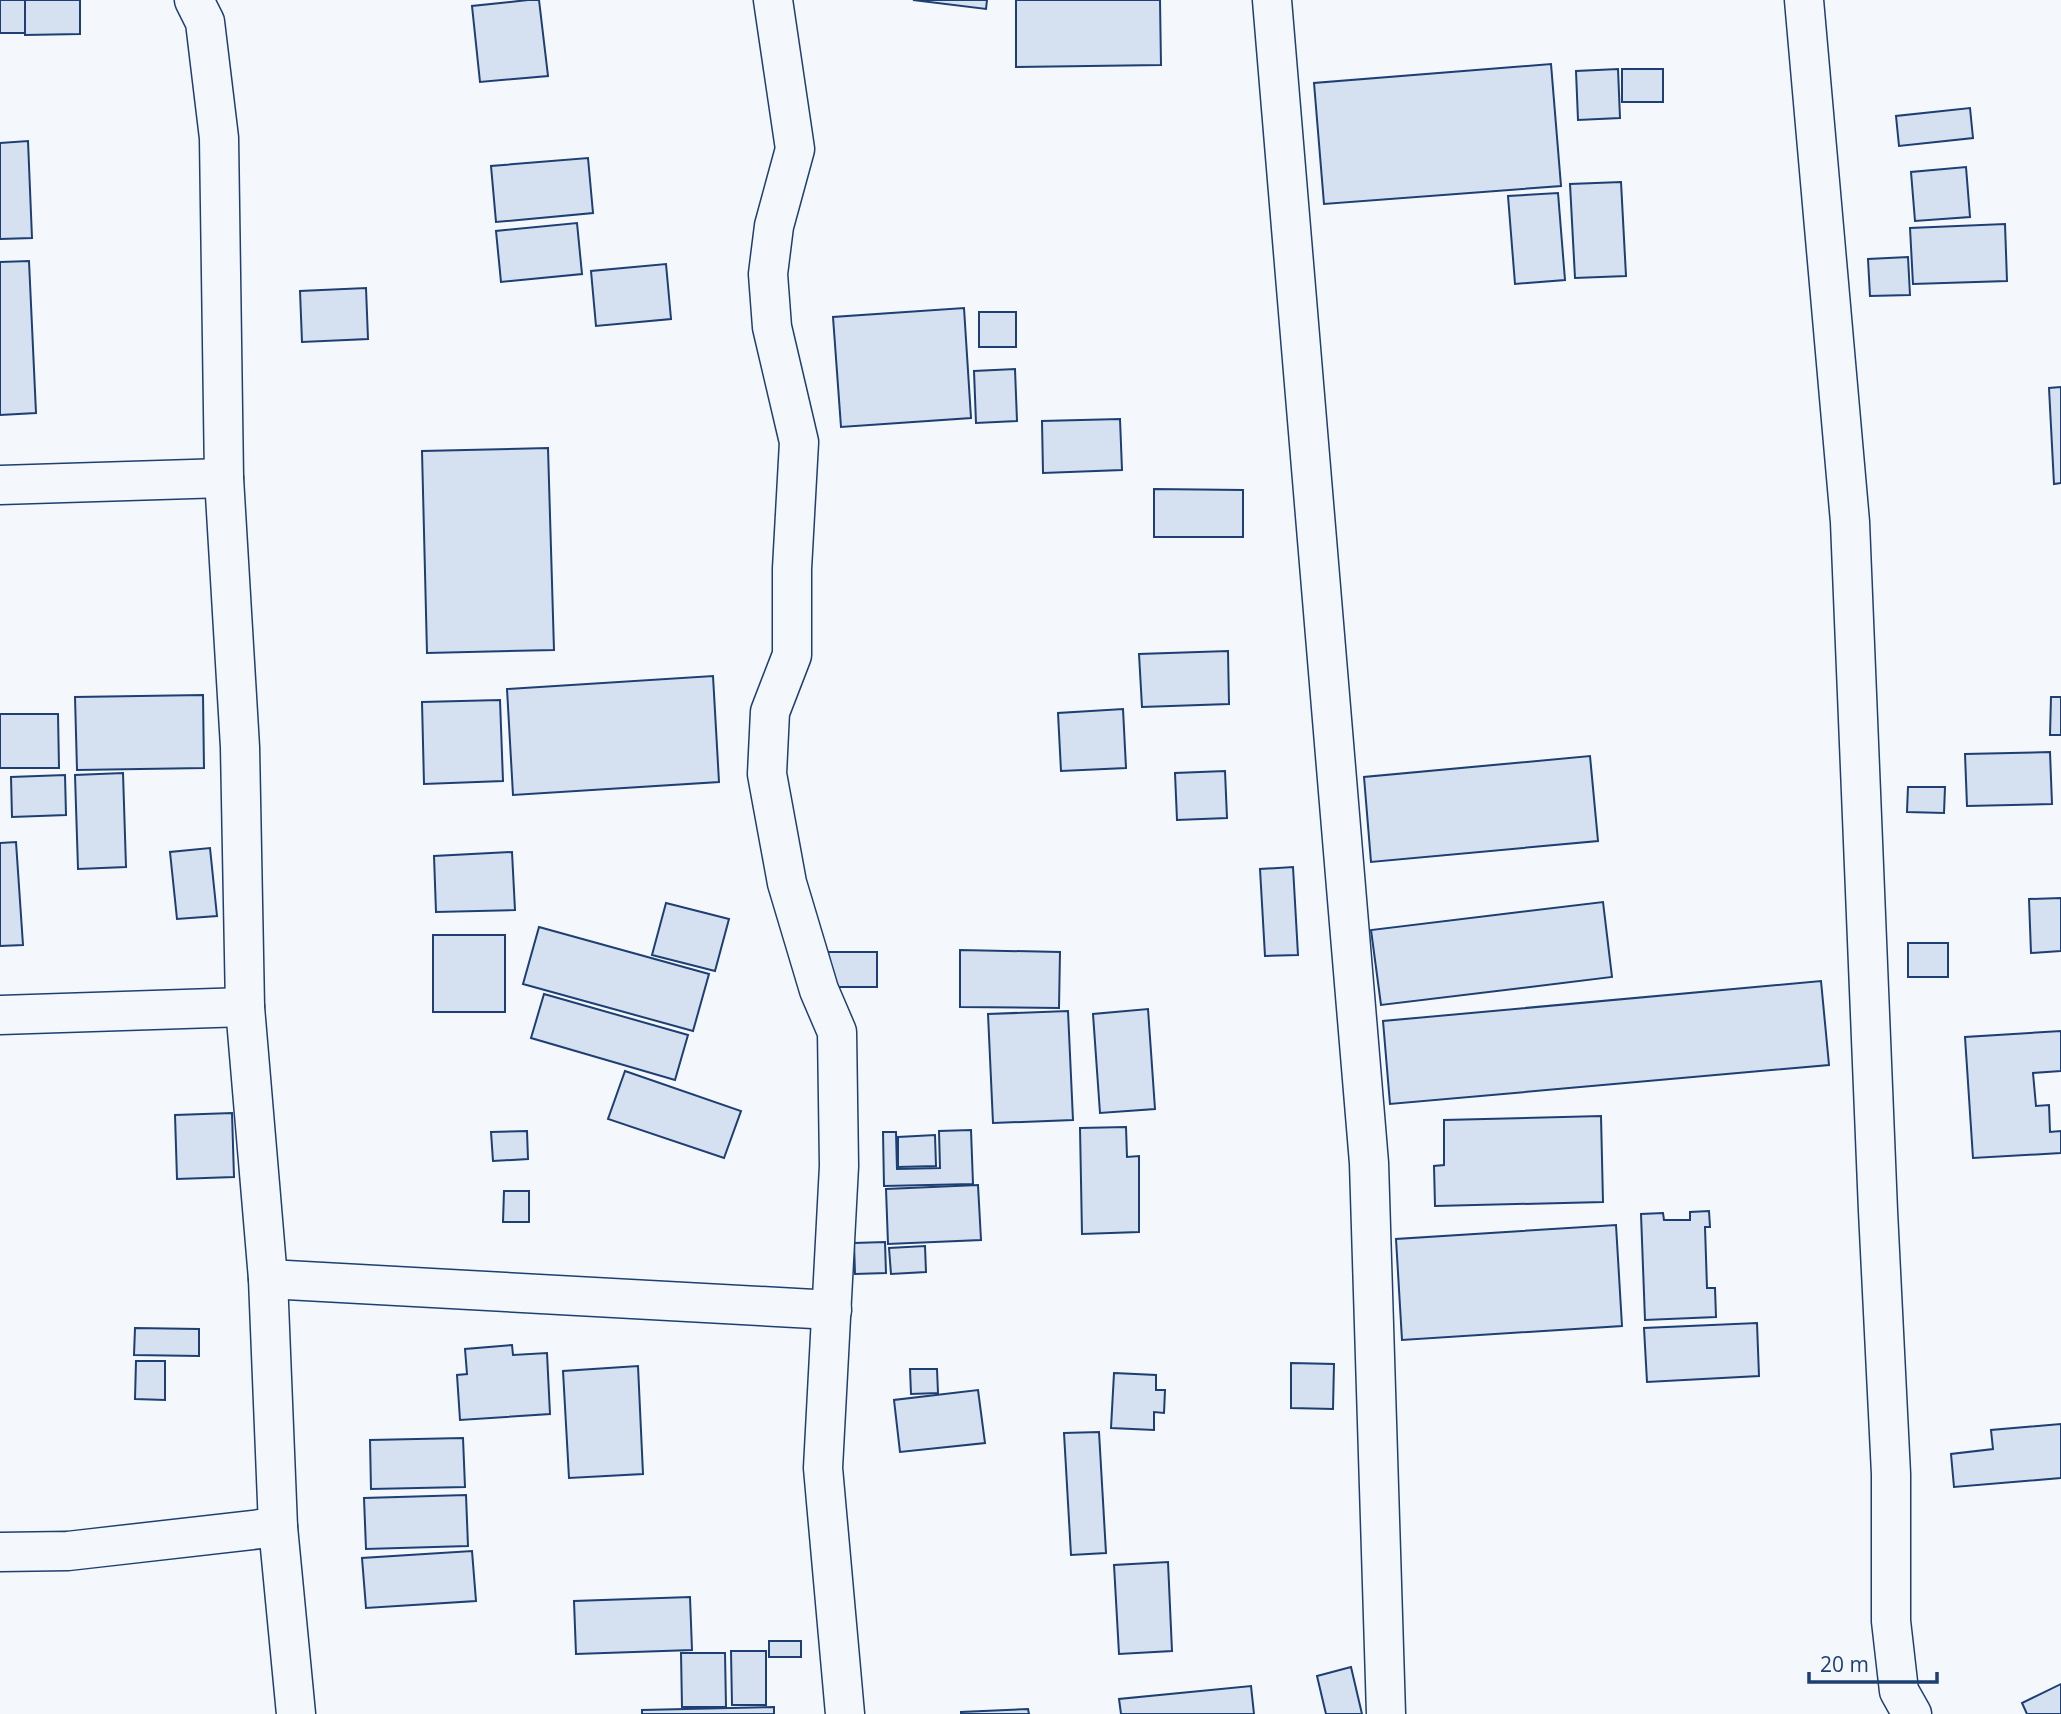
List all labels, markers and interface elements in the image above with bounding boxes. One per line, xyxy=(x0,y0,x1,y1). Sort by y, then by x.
scale bar xyxy=(1809,1640,1937,1684)
text: 20 m xyxy=(1820,1650,1869,1678)

